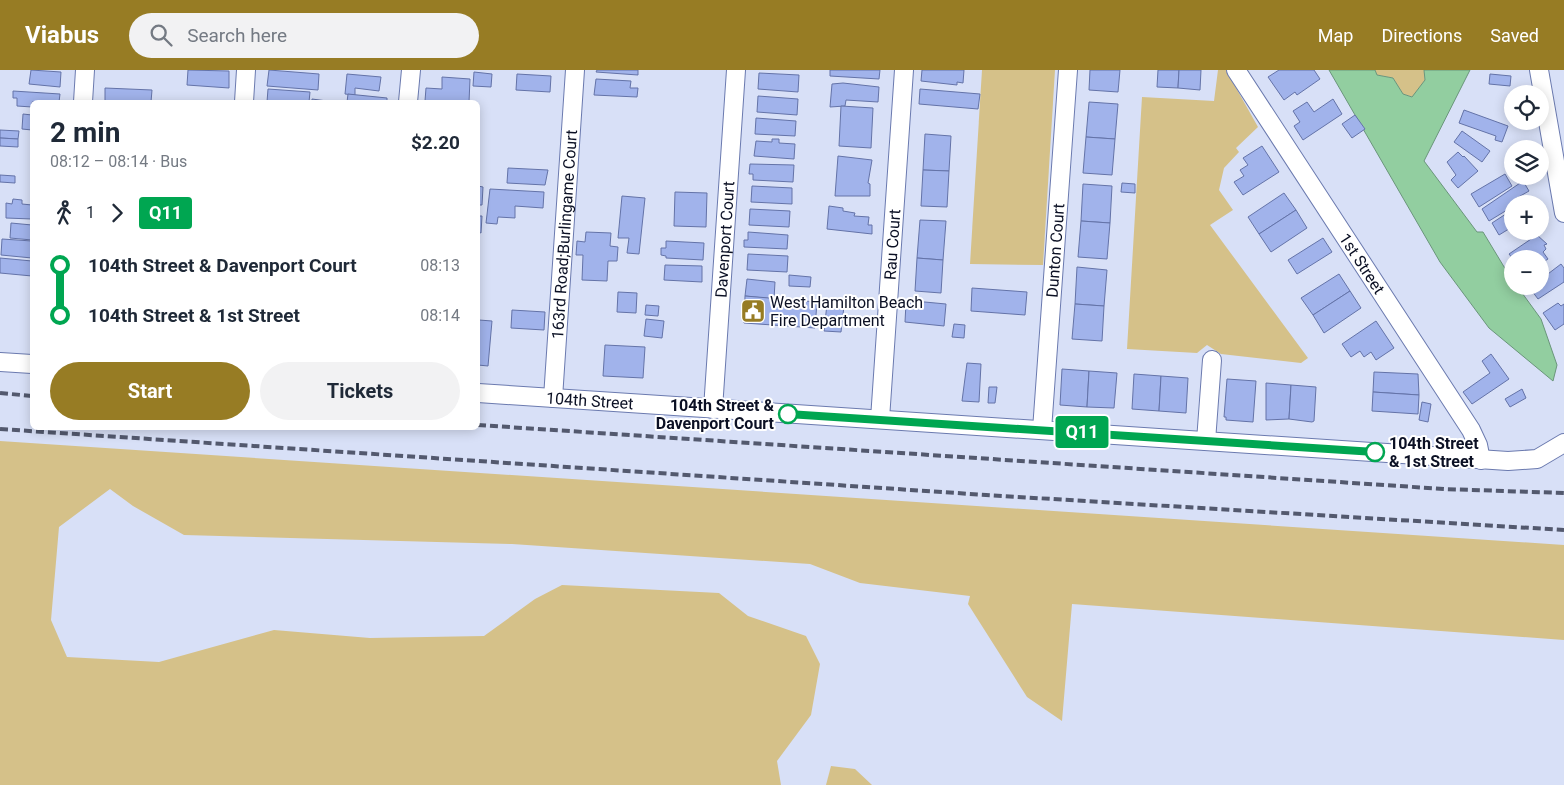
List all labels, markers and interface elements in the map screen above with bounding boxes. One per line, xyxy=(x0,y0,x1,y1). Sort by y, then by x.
search box xyxy=(129,13,479,58)
text: Viabus xyxy=(25,21,99,49)
icon: search xyxy=(147,21,175,49)
text: Search here xyxy=(187,24,287,47)
text: Map xyxy=(1318,25,1353,46)
text: Directions xyxy=(1381,25,1462,46)
text: Saved xyxy=(1490,25,1539,46)
map controls xyxy=(1504,85,1549,295)
button: locate xyxy=(1504,85,1549,130)
text: 2 min xyxy=(50,116,120,149)
street label: 163rd Road;Burlingame Court xyxy=(547,129,580,340)
text: $2.20 xyxy=(411,131,460,154)
button: layers xyxy=(1504,140,1549,185)
text: 08:12 – 08:14 · Bus xyxy=(50,152,187,171)
street label: Davenport Court xyxy=(711,181,738,298)
button: + xyxy=(1504,195,1549,240)
icon: walk xyxy=(50,199,78,227)
icon: forward xyxy=(103,199,131,227)
text: Q11 xyxy=(149,202,182,223)
text: 1 xyxy=(86,203,95,222)
street label: Dunton Court xyxy=(1042,203,1068,298)
street label: Rau Court xyxy=(880,208,904,280)
street label: 1st Street xyxy=(1336,229,1389,297)
button: − xyxy=(1504,250,1549,295)
text: 104th Street & Davenport Court xyxy=(88,254,357,277)
text: 08:13 xyxy=(420,256,460,275)
place label: West Hamilton Beach Fire Department xyxy=(770,293,923,330)
public building icon: West Hamilton Beach Fire Department xyxy=(740,298,766,324)
text: 104th Street & 1st Street xyxy=(88,304,300,327)
text: 08:14 xyxy=(420,306,460,325)
button: Start xyxy=(50,362,250,420)
button: Tickets xyxy=(260,362,460,420)
street label: 104th Street xyxy=(546,388,634,413)
place label: 104th Street & Davenport Court xyxy=(656,396,775,433)
marker: 104th Street & Davenport Court xyxy=(778,404,798,424)
line badge: Q11 xyxy=(1053,416,1111,448)
text: Q11 xyxy=(1065,421,1099,442)
place label: 104th Street & 1st Street xyxy=(1389,434,1479,471)
marker: 104th Street & 1st Street xyxy=(1365,442,1385,462)

